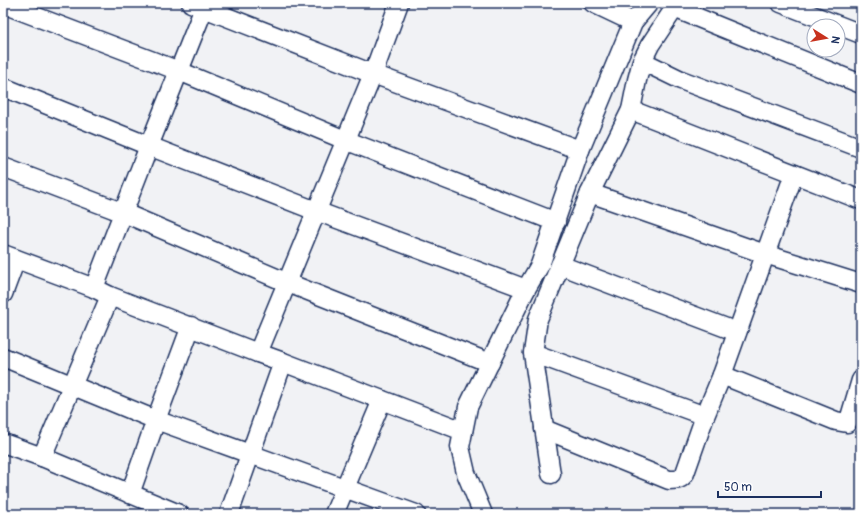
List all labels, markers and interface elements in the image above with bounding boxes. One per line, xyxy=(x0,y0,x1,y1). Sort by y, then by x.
north arrow xyxy=(806,18,846,58)
text: N xyxy=(828,35,842,45)
scale bar xyxy=(718,473,821,499)
text: 50 m xyxy=(724,480,752,495)

